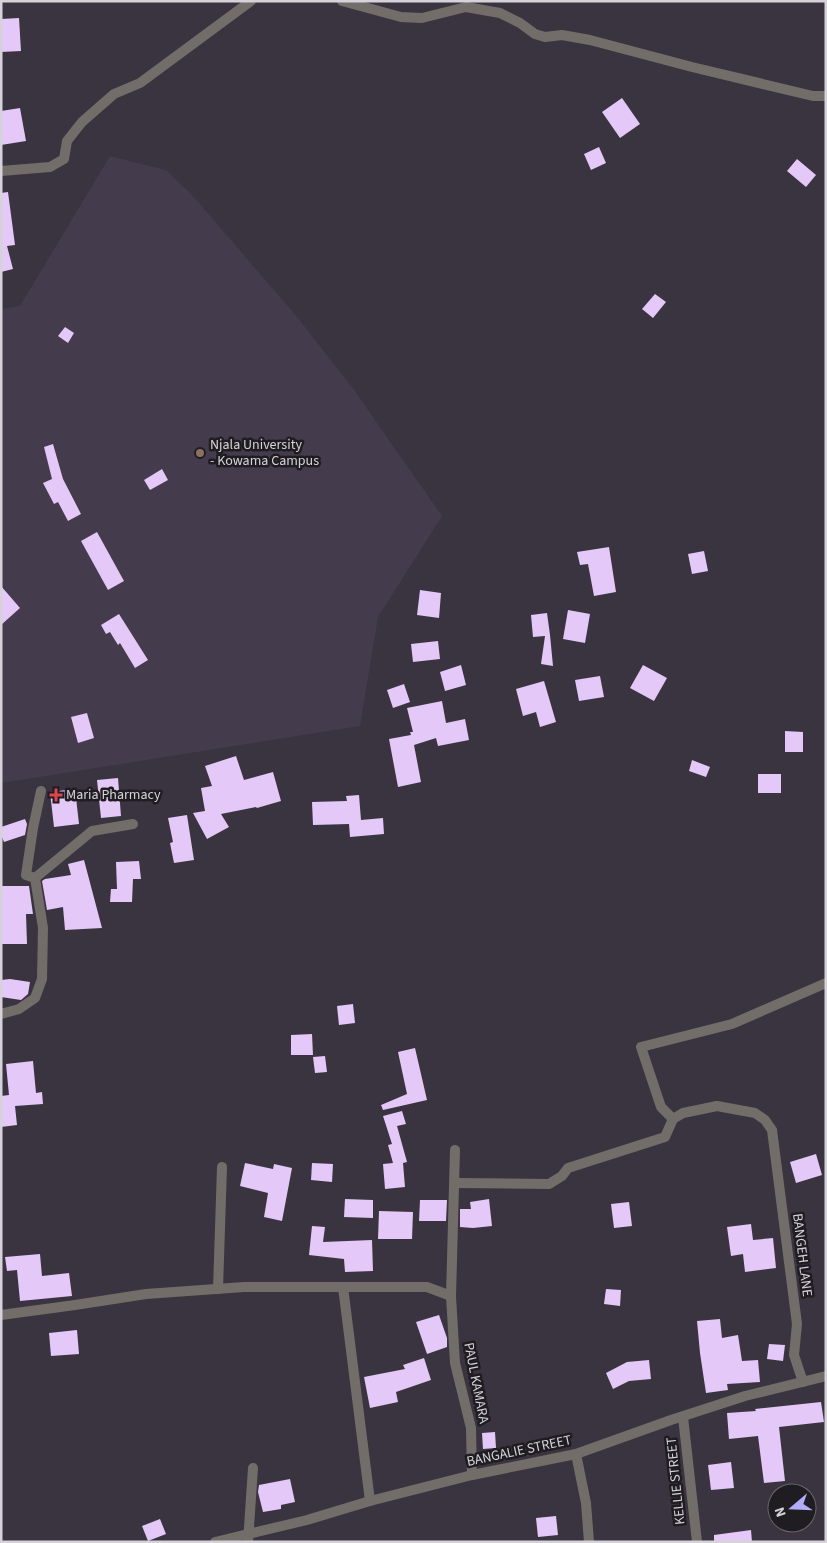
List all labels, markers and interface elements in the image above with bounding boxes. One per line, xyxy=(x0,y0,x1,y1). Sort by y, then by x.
place label: Njala University - Kowama Campus xyxy=(210,435,319,471)
marker: Njala University - Kowama Campus xyxy=(194,447,206,459)
place label: Maria Pharmacy xyxy=(66,785,161,805)
marker: Maria Pharmacy xyxy=(50,789,62,801)
street label: BANGEH LANE xyxy=(787,1212,817,1298)
street label: PAUL KAMARA xyxy=(458,1341,494,1426)
street label: BANGALIE STREET xyxy=(465,1430,574,1472)
street label: KELLIE STREET xyxy=(661,1436,691,1526)
north arrow xyxy=(767,1483,817,1533)
text: N xyxy=(770,1504,792,1520)

